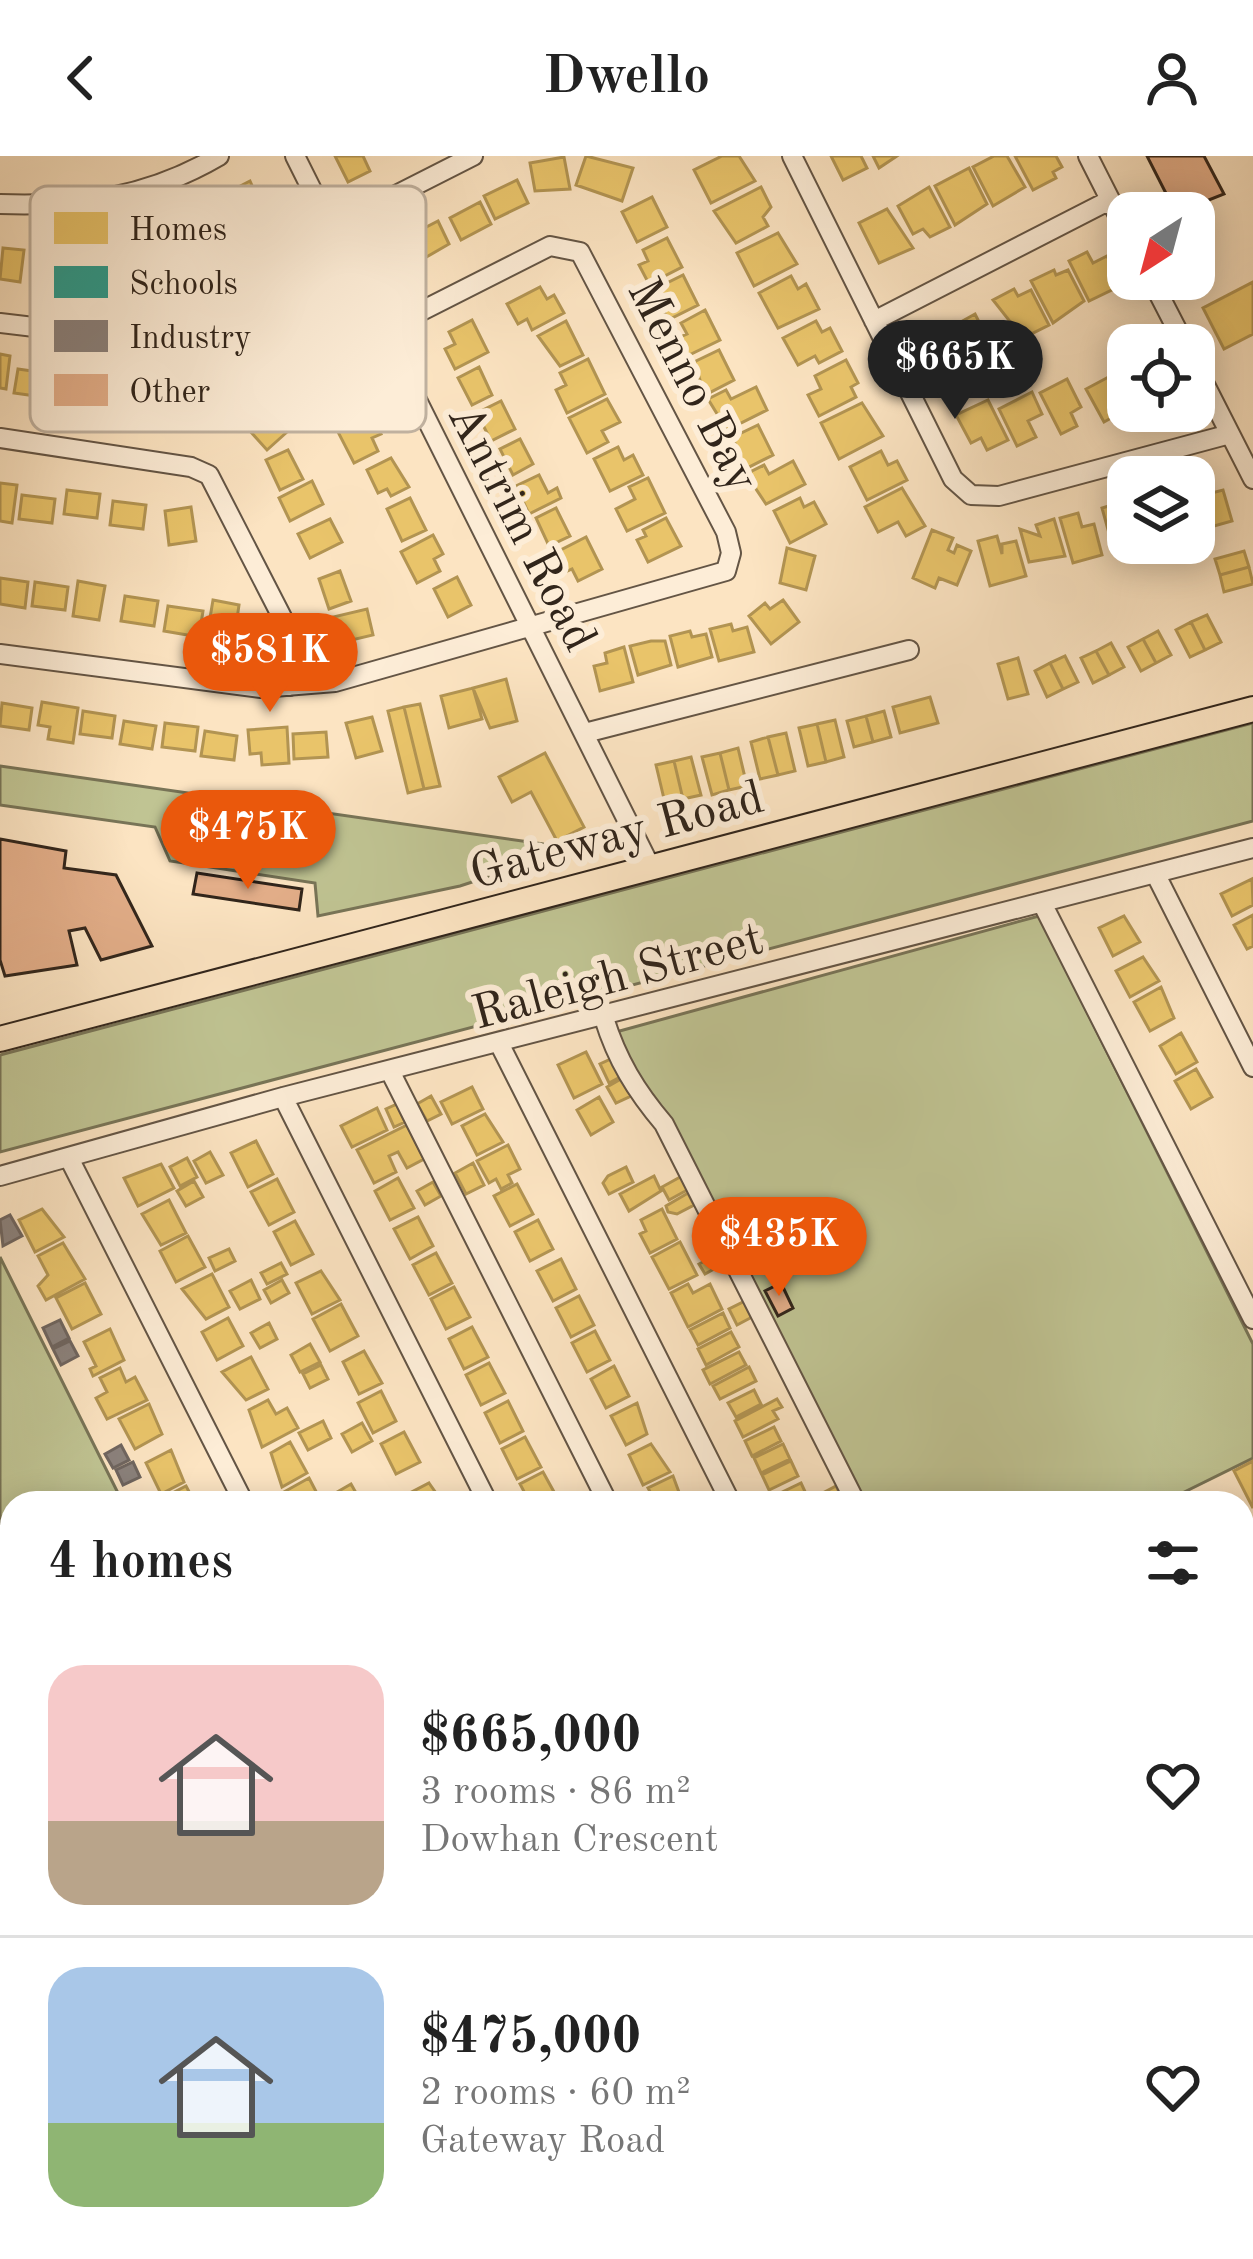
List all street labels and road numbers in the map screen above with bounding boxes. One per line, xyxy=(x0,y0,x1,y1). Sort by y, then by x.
street label: Menno Bay xyxy=(617,271,766,500)
street label: Antrim Road xyxy=(438,396,603,659)
street label: Gateway Road xyxy=(465,775,769,899)
street label: Raleigh Street xyxy=(468,916,769,1040)

